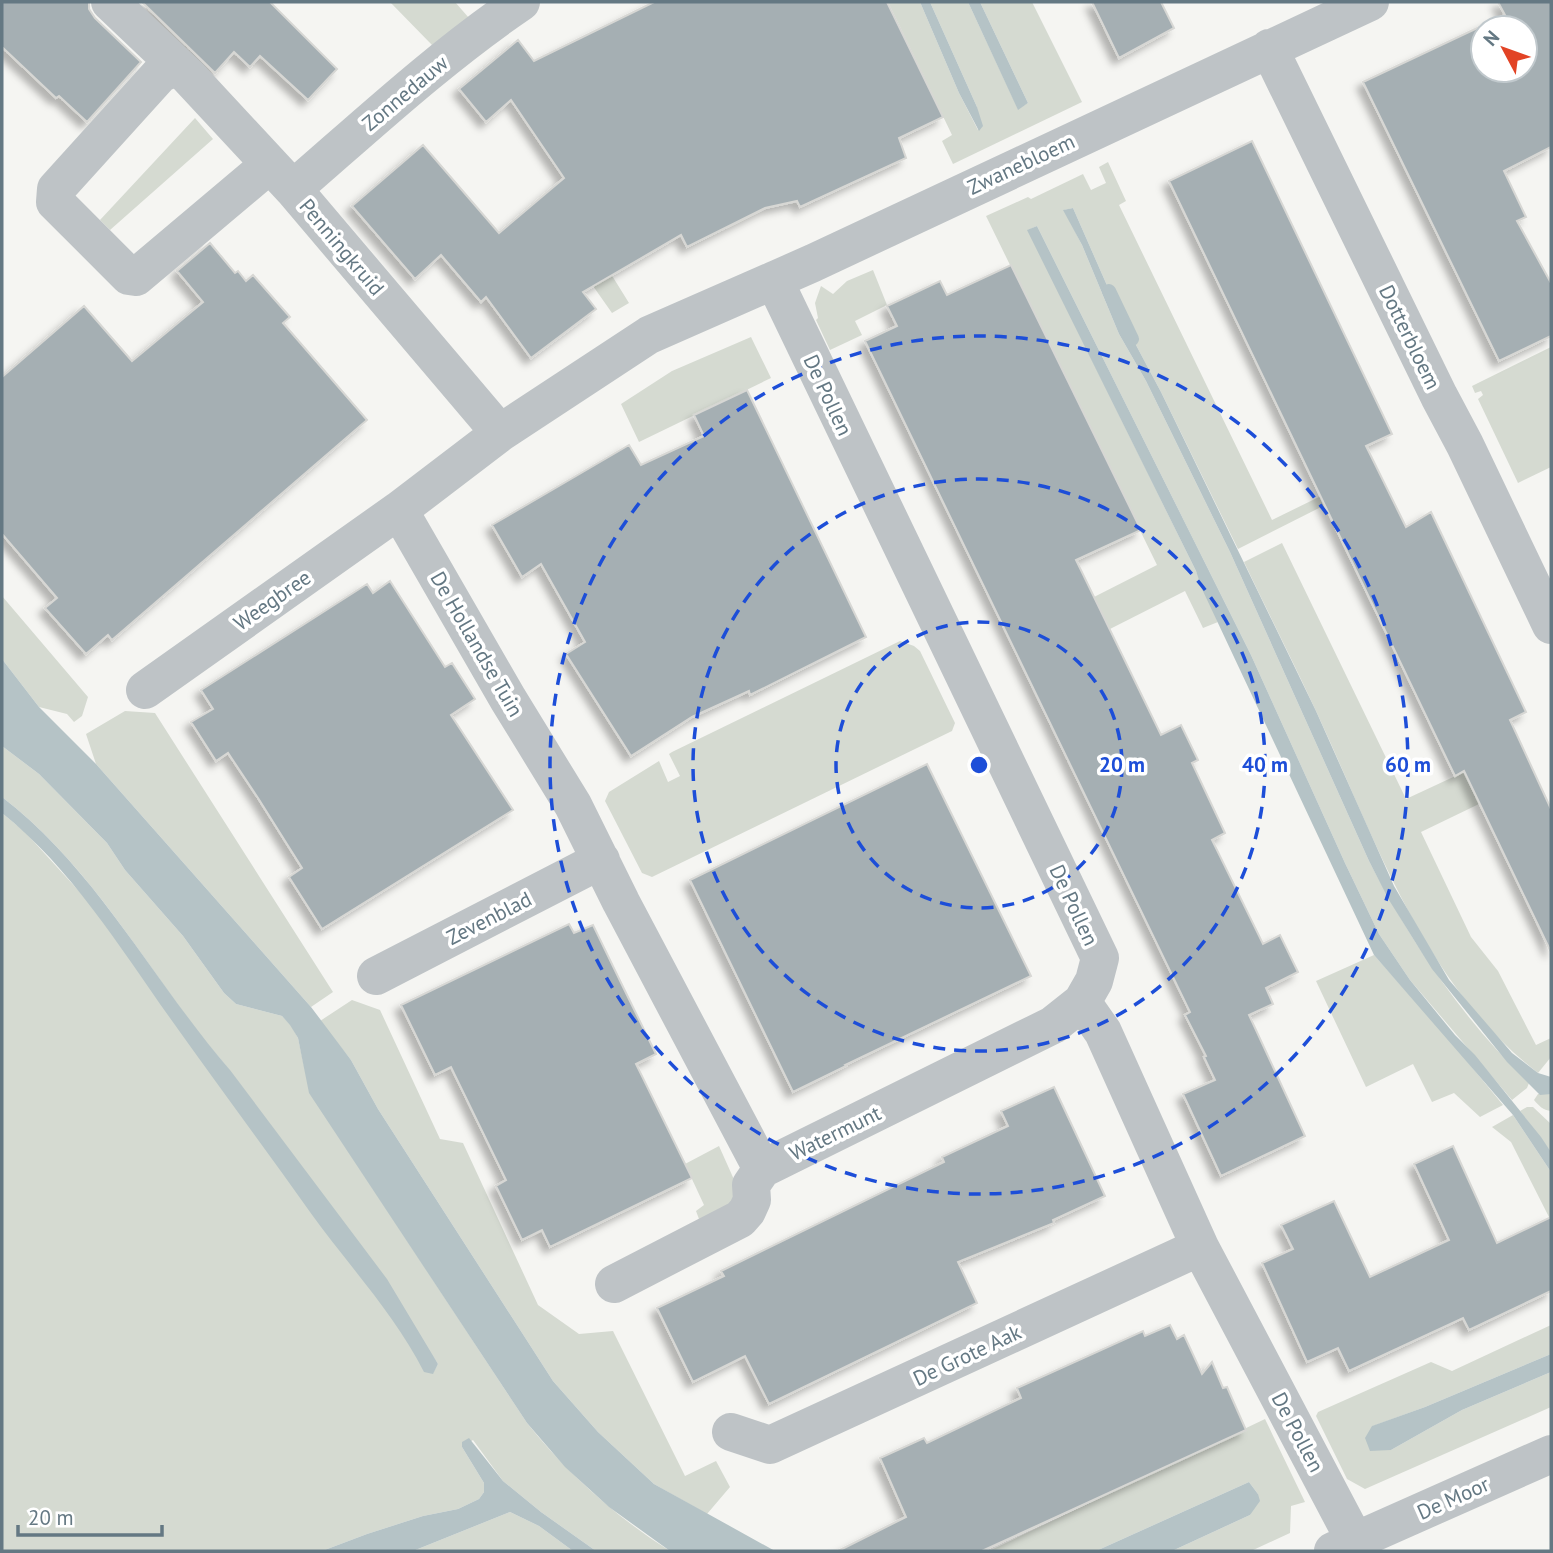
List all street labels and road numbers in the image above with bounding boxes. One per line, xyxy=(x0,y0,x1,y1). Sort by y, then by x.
street label: Zonnedauw xyxy=(357,49,454,137)
street label: Zwanebloem xyxy=(963,127,1079,201)
street label: Penningkruid xyxy=(294,193,390,301)
street label: Dotterbloem xyxy=(1373,280,1447,394)
street label: De Pollen xyxy=(797,350,859,440)
street label: Weegbree xyxy=(228,564,316,636)
street label: De Hollandse Tuin xyxy=(425,567,529,721)
street label: De Pollen xyxy=(1043,860,1105,950)
street label: Zevenblad xyxy=(442,885,536,951)
street label: Watermunt xyxy=(785,1099,885,1167)
street label: De Grote Aak xyxy=(908,1318,1026,1392)
street label: De Pollen xyxy=(1266,1387,1330,1477)
street label: De Moor xyxy=(1413,1470,1493,1526)

